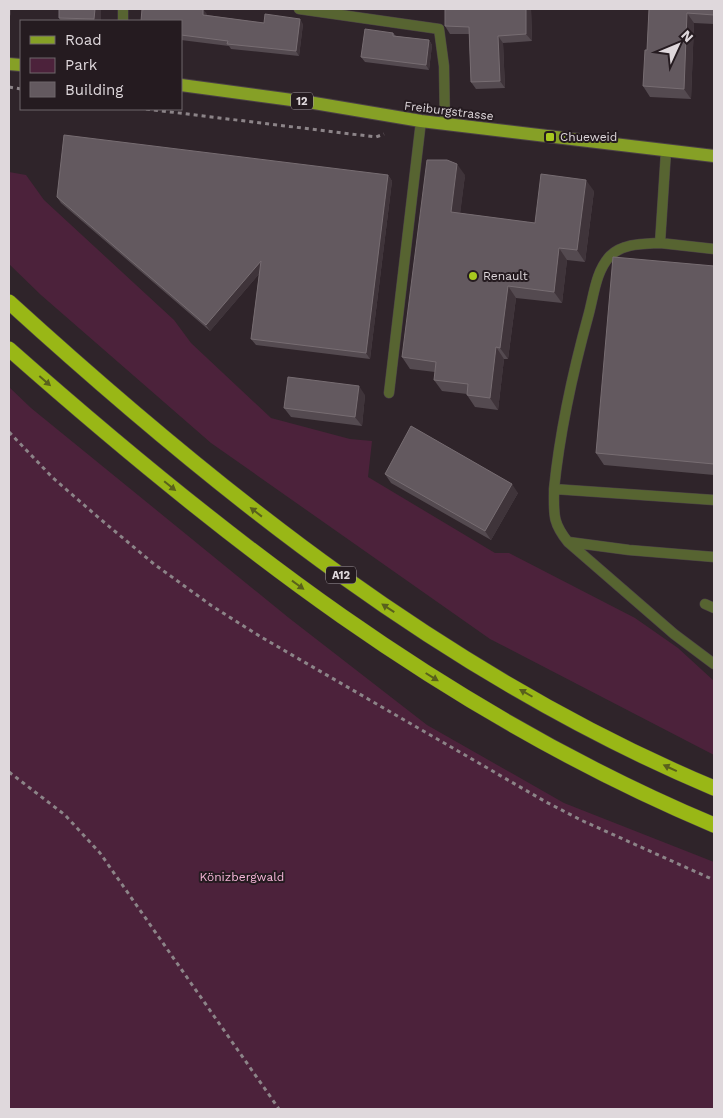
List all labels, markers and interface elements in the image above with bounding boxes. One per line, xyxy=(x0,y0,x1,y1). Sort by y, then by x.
legend xyxy=(20,20,182,110)
north arrow xyxy=(653,20,703,70)
text: N xyxy=(678,27,697,45)
text: Road xyxy=(65,31,102,49)
text: Park xyxy=(65,56,98,74)
text: Building xyxy=(65,81,123,99)
road number: 12 xyxy=(291,92,313,110)
street label: Freiburgstrasse xyxy=(403,99,495,123)
place label: Chueweid xyxy=(560,130,617,144)
marker: Chueweid xyxy=(544,131,556,143)
place label: Renault xyxy=(483,269,528,283)
marker: Renault xyxy=(467,270,479,282)
one-way arrow xyxy=(39,375,51,387)
one-way arrow xyxy=(163,480,176,491)
one-way arrow xyxy=(249,507,263,517)
road number: A12 xyxy=(326,566,356,584)
one-way arrow xyxy=(291,580,304,591)
one-way arrow xyxy=(381,603,394,612)
one-way arrow xyxy=(425,672,439,681)
one-way arrow xyxy=(519,689,532,698)
one-way arrow xyxy=(663,764,677,772)
park label: Könizbergwald xyxy=(200,870,284,884)

